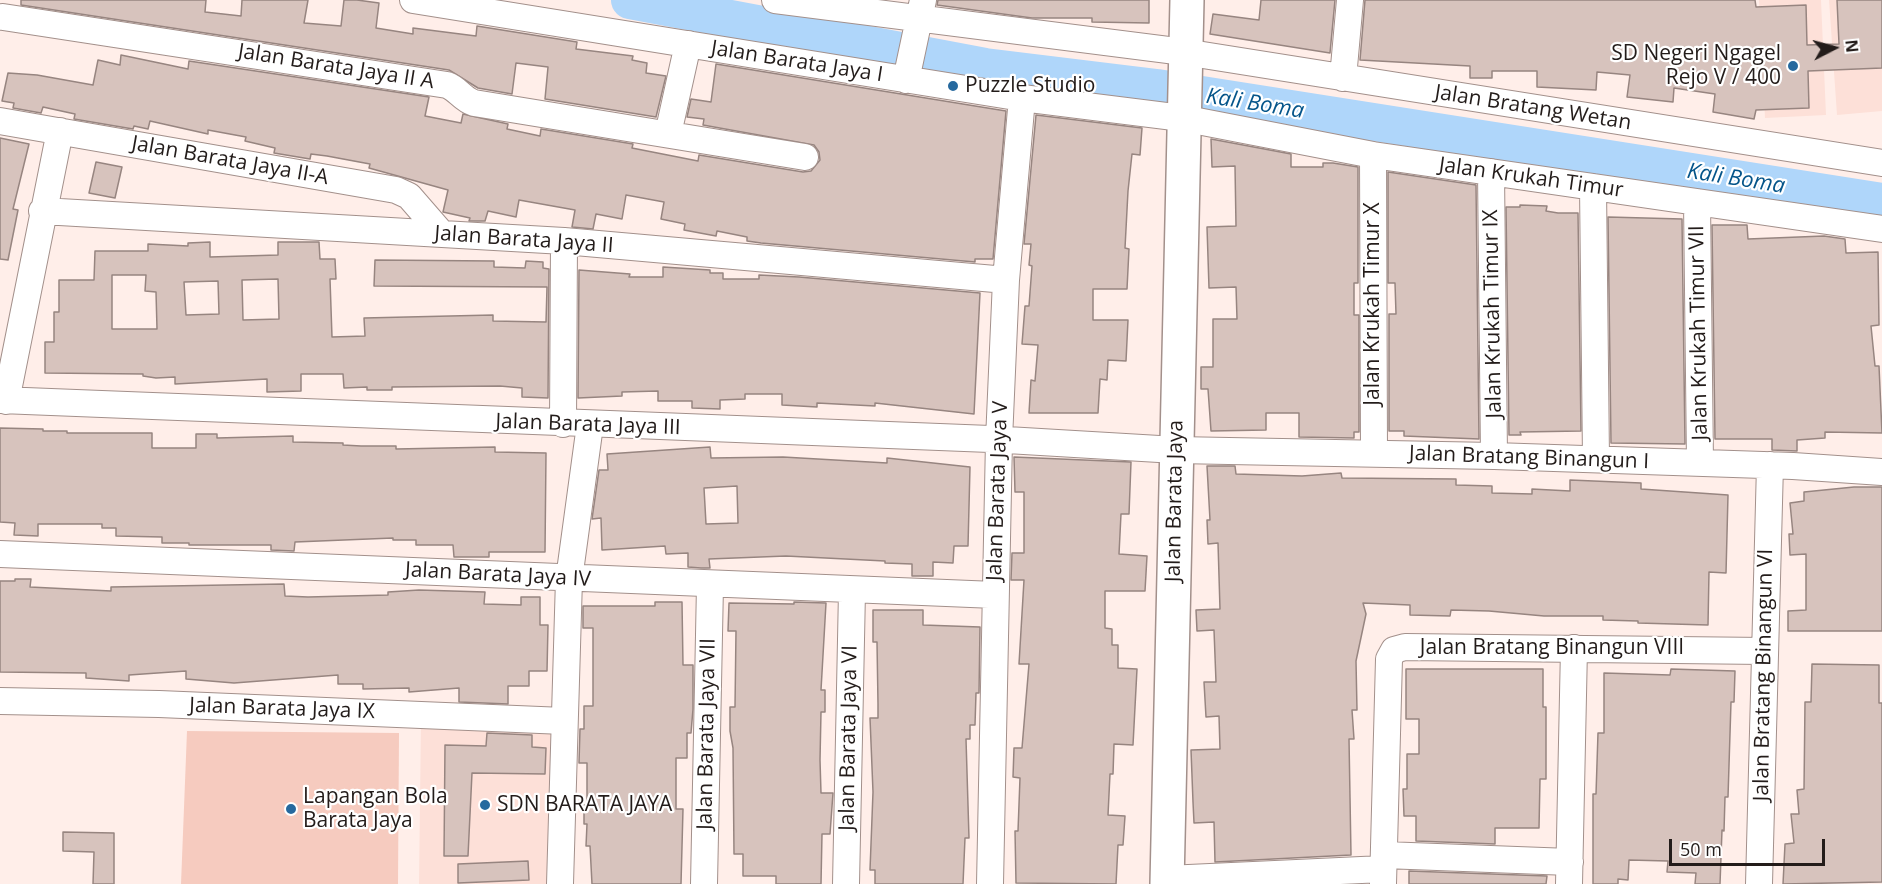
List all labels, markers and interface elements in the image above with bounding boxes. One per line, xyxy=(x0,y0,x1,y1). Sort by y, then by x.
north arrow xyxy=(1804,18,1864,78)
street label: Jalan Barata Jaya I xyxy=(709,36,885,88)
text: N xyxy=(1840,38,1864,54)
street label: Jalan Barata Jaya II A xyxy=(236,39,436,95)
place label: SD Negeri Ngagel Rejo V / 400 xyxy=(1611,41,1781,91)
marker: SD Negeri Ngagel Rejo V / 400 xyxy=(1786,59,1800,73)
place label: Puzzle Studio xyxy=(965,73,1095,99)
marker: Puzzle Studio xyxy=(946,79,960,93)
street label: Jalan Bratang Wetan xyxy=(1433,80,1633,136)
water label: Kali Boma xyxy=(1204,83,1306,125)
street label: Jalan Barata Jaya II-A xyxy=(130,131,330,191)
street label: Jalan Krukah Timur xyxy=(1437,153,1625,203)
water label: Kali Boma xyxy=(1685,158,1787,200)
street label: Jalan Krukah Timur X xyxy=(1360,202,1386,406)
street label: Jalan Krukah Timur IX xyxy=(1479,209,1507,419)
street label: Jalan Barata Jaya II xyxy=(434,221,614,259)
street label: Jalan Krukah Timur VII xyxy=(1685,225,1713,441)
street label: Jalan Barata Jaya V xyxy=(982,401,1014,581)
street label: Jalan Barata Jaya III xyxy=(495,409,681,441)
street label: Jalan Barata Jaya xyxy=(1161,420,1189,582)
street label: Jalan Bratang Binangun I xyxy=(1409,441,1649,475)
street label: Jalan Bratang Binangun VI xyxy=(1749,548,1779,802)
street label: Jalan Barata Jaya IV xyxy=(404,558,592,592)
street label: Jalan Bratang Binangun VIII xyxy=(1420,635,1684,661)
street label: Jalan Barata Jaya VII xyxy=(693,638,721,830)
street label: Jalan Barata Jaya VI xyxy=(835,645,863,831)
street label: Jalan Barata Jaya IX xyxy=(189,693,375,725)
place label: Lapangan Bola Barata Jaya xyxy=(303,784,448,834)
place label: SDN BARATA JAYA xyxy=(497,792,672,818)
marker: SDN BARATA JAYA xyxy=(478,798,492,812)
marker: Lapangan Bola Barata Jaya xyxy=(284,802,298,816)
scale bar xyxy=(1672,827,1828,865)
text: 50 m xyxy=(1680,837,1722,861)

